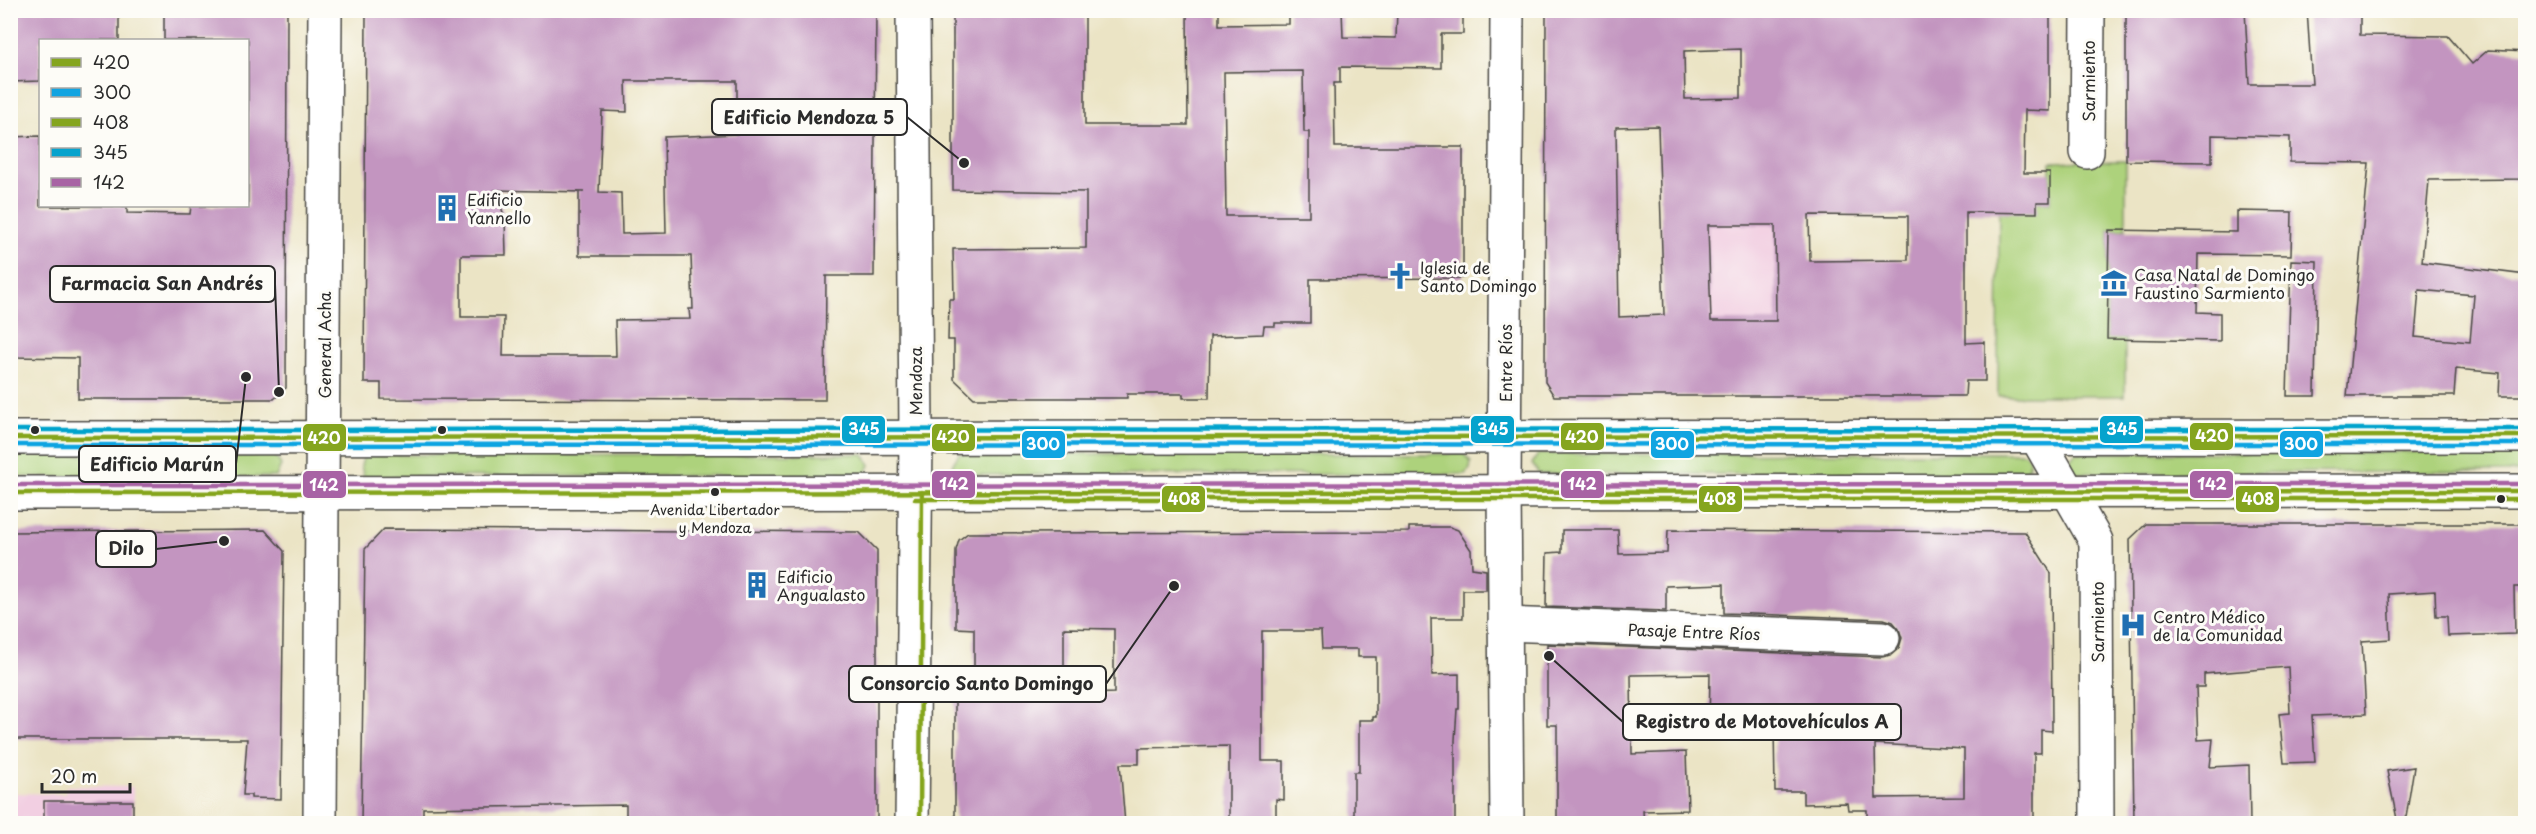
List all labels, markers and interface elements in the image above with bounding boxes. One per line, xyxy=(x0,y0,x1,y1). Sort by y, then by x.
legend xyxy=(39,39,249,207)
street label: Sarmiento xyxy=(2076,40,2100,122)
text: 420 xyxy=(93,48,130,75)
text: 300 xyxy=(93,78,131,105)
callout: Edificio Mendoza 5 xyxy=(712,99,907,135)
text: Edificio Mendoza 5 xyxy=(724,103,894,130)
text: 408 xyxy=(93,108,129,135)
text: 345 xyxy=(93,138,128,165)
text: 142 xyxy=(93,168,125,195)
place label: Edificio Yannello xyxy=(467,187,531,229)
building icon: Edificio Yannello xyxy=(432,193,462,223)
place label: Iglesia de Santo Domingo xyxy=(1420,255,1537,297)
church icon: Iglesia de Santo Domingo xyxy=(1385,261,1415,291)
place label: Casa Natal de Domingo Faustino Sarmiento xyxy=(2134,262,2315,304)
callout: Farmacia San Andrés xyxy=(50,266,275,302)
museum icon: Casa Natal de Domingo Faustino Sarmiento xyxy=(2099,268,2129,298)
text: Farmacia San Andrés xyxy=(61,269,263,296)
street label: General Acha xyxy=(312,292,336,398)
street label: Entre Ríos xyxy=(1493,324,1517,402)
street label: Mendoza xyxy=(903,347,927,415)
line badge: 345 xyxy=(841,415,886,444)
line badge: 345 xyxy=(1470,415,1515,444)
line badge: 345 xyxy=(2099,415,2144,444)
text: 345 xyxy=(848,416,880,440)
text: 345 xyxy=(1477,416,1509,440)
text: 345 xyxy=(2106,416,2138,440)
line badge: 420 xyxy=(1560,422,1605,451)
line badge: 420 xyxy=(2189,422,2234,451)
line badge: 420 xyxy=(302,423,347,452)
line badge: 420 xyxy=(931,423,976,452)
text: 420 xyxy=(2195,423,2229,447)
unlabelled marker xyxy=(29,424,41,436)
unlabelled marker xyxy=(436,424,448,436)
text: 420 xyxy=(936,424,970,448)
text: 420 xyxy=(1565,424,1599,448)
text: 420 xyxy=(307,425,341,449)
line badge: 300 xyxy=(1021,430,1066,459)
line badge: 300 xyxy=(1650,430,1695,459)
line badge: 300 xyxy=(2279,430,2324,458)
text: 300 xyxy=(1026,431,1060,455)
text: 300 xyxy=(1655,431,1689,455)
text: 300 xyxy=(2284,431,2318,455)
callout: Edificio Marún xyxy=(79,446,236,482)
text: Edificio Marún xyxy=(90,450,224,477)
line badge: 142 xyxy=(302,470,347,499)
line badge: 142 xyxy=(931,470,976,499)
line badge: 142 xyxy=(1560,470,1605,499)
line badge: 142 xyxy=(2189,470,2234,499)
text: 142 xyxy=(939,471,969,495)
text: 142 xyxy=(1567,471,1597,495)
text: 142 xyxy=(2197,471,2227,495)
text: 142 xyxy=(309,472,339,496)
line badge: 408 xyxy=(1161,485,1206,513)
line badge: 408 xyxy=(1698,485,1743,513)
line badge: 408 xyxy=(2235,485,2280,513)
marker: Avenida Libertador y Mendoza xyxy=(709,486,721,498)
text: 408 xyxy=(1168,486,1200,510)
text: 408 xyxy=(1704,486,1736,510)
text: 408 xyxy=(2242,486,2274,510)
unlabelled marker xyxy=(2495,493,2507,505)
place label: Avenida Libertador y Mendoza xyxy=(650,499,780,538)
callout: Dilo xyxy=(96,531,156,567)
text: Dilo xyxy=(108,534,144,561)
place label: Edificio Angualasto xyxy=(777,564,865,606)
building icon: Edificio Angualasto xyxy=(742,570,772,600)
street label: Sarmiento xyxy=(2085,581,2109,663)
place label: Centro Médico de la Comunidad xyxy=(2153,604,2283,646)
hospital icon: Centro Médico de la Comunidad xyxy=(2118,610,2148,640)
street label: Pasaje Entre Ríos xyxy=(1627,617,1761,645)
callout: Consorcio Santo Domingo xyxy=(849,666,1106,702)
text: Consorcio Santo Domingo xyxy=(861,669,1094,696)
callout: Registro de Motovehículos A xyxy=(1623,704,1901,740)
text: Registro de Motovehículos A xyxy=(1635,707,1889,734)
scale bar xyxy=(42,756,130,794)
text: 20 m xyxy=(51,762,97,789)

